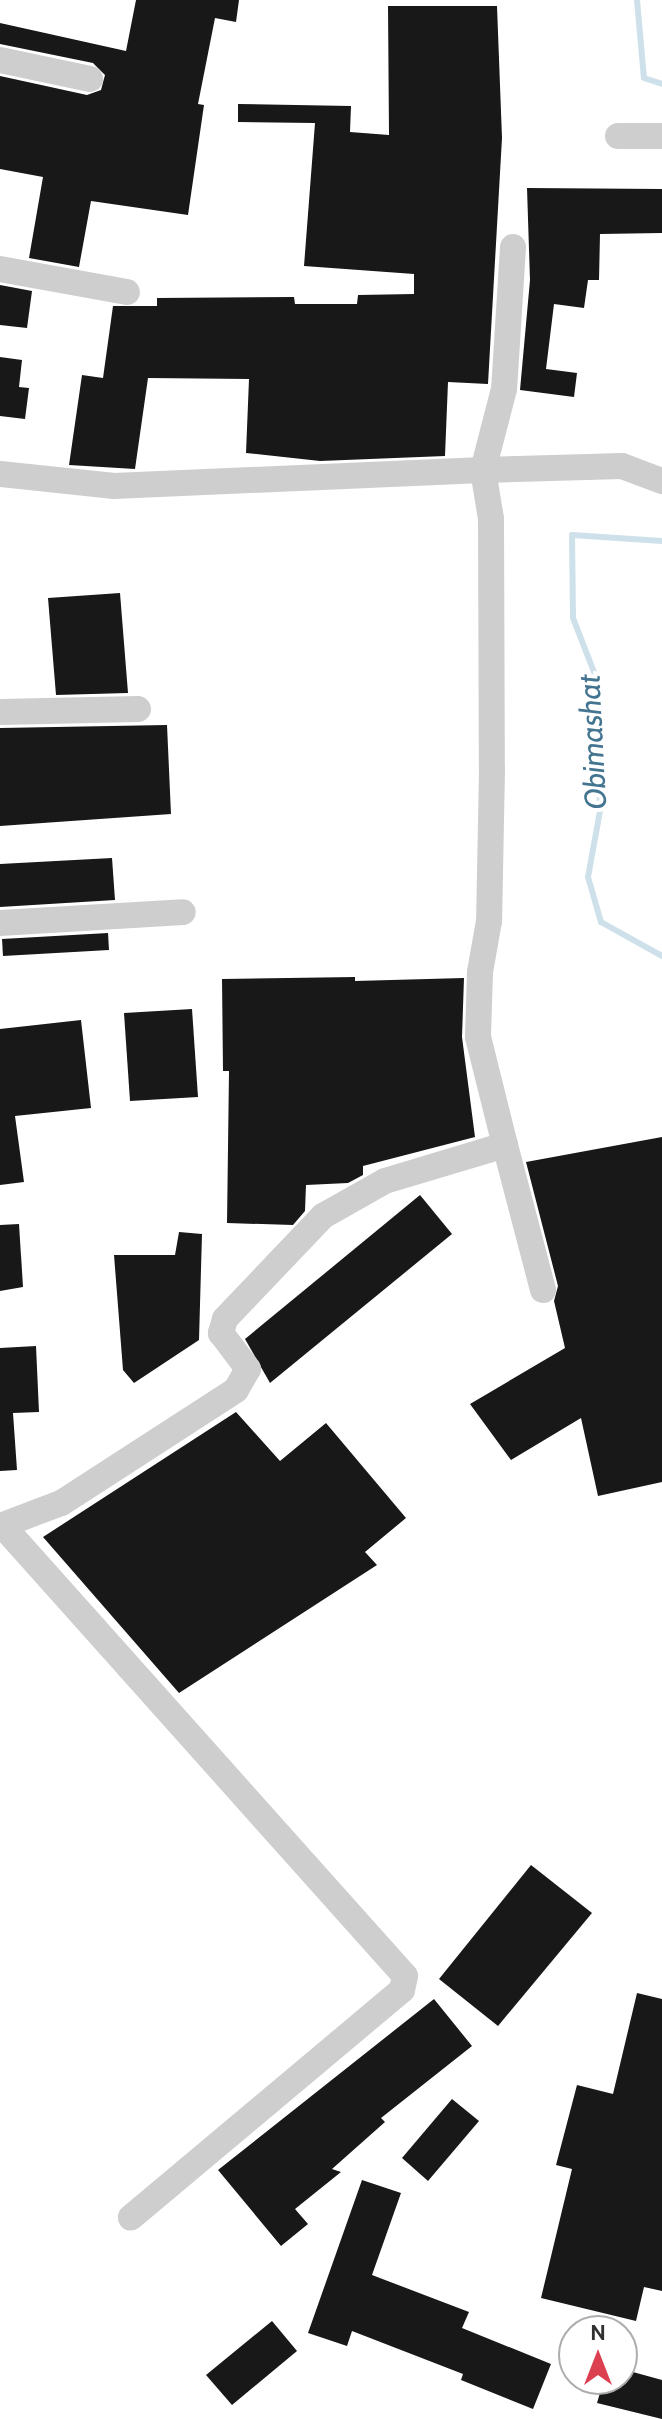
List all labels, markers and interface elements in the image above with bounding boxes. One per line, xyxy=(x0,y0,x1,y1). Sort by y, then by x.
water label: Obimashat xyxy=(571,673,615,811)
north arrow xyxy=(558,2315,638,2395)
text: N xyxy=(590,2319,606,2346)

